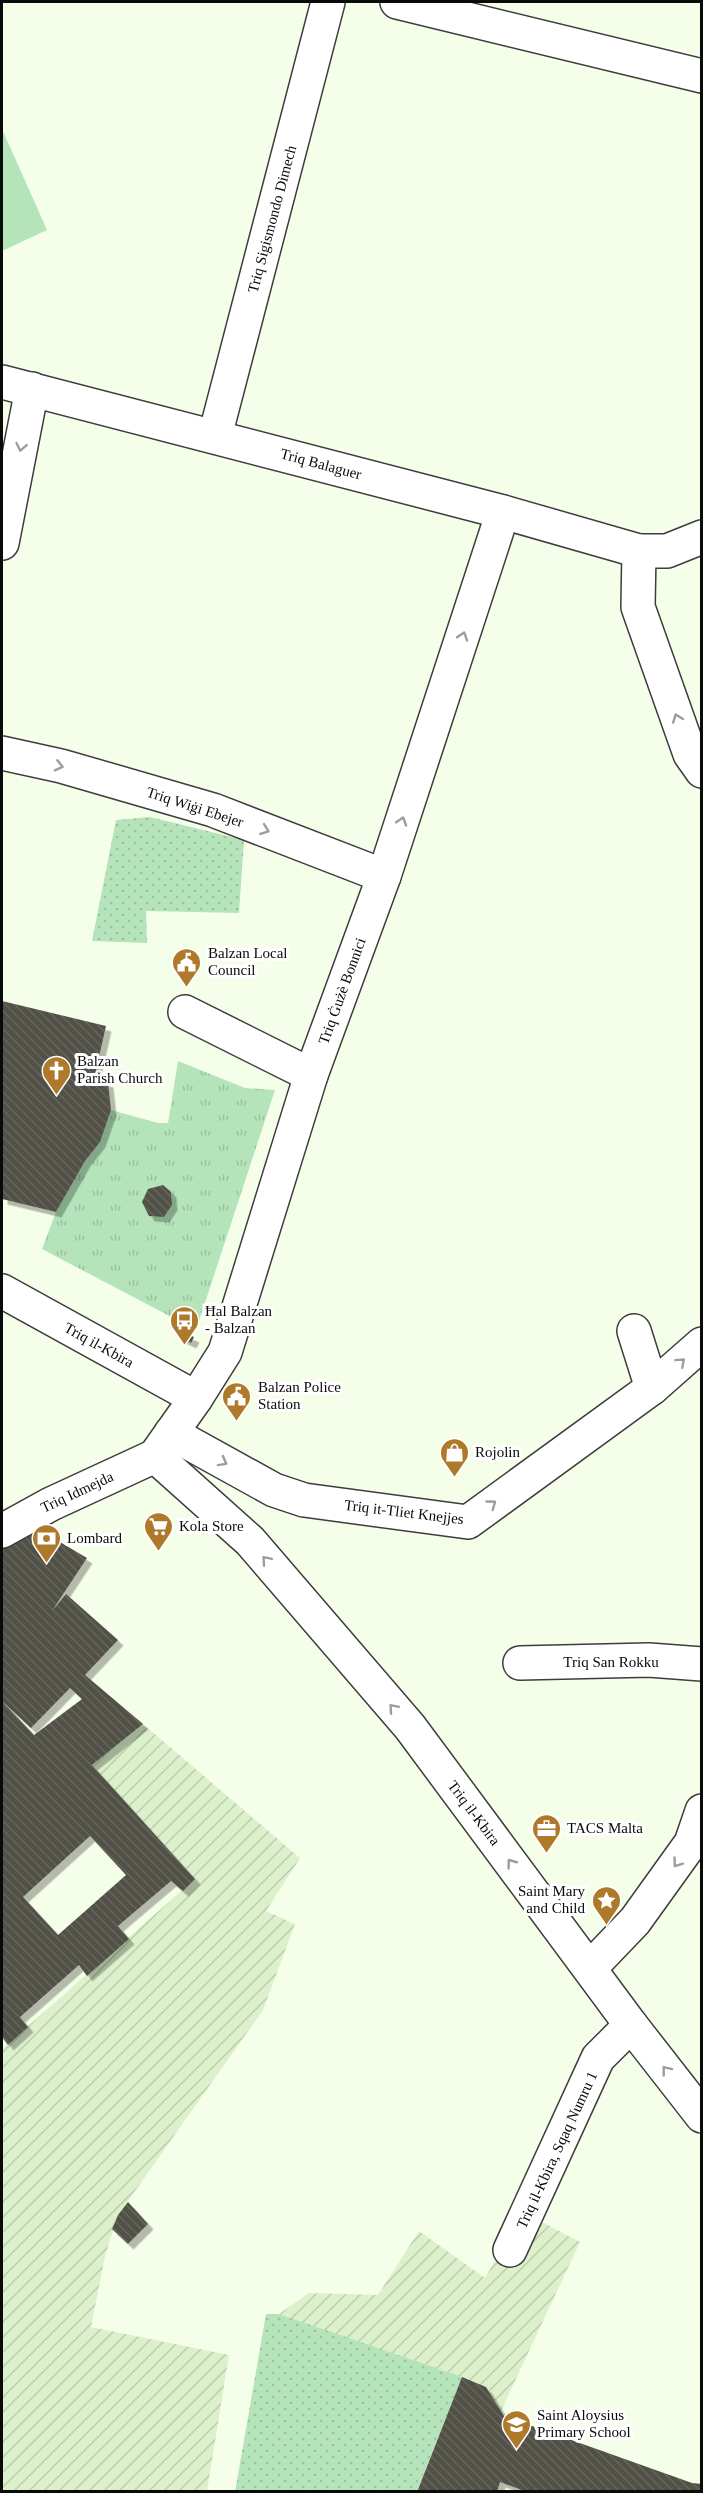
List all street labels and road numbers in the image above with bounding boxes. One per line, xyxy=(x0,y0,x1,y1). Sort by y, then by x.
street label: Triq Sigismondo Dimech xyxy=(245,143,300,294)
street label: Triq Balaguer xyxy=(279,446,363,482)
street label: Triq Wiġi Ebejer xyxy=(144,784,246,830)
street label: Triq Ġużè Bonnici xyxy=(315,936,369,1046)
street label: Triq il-Kbira xyxy=(62,1319,137,1371)
street label: Triq Idmejda xyxy=(38,1468,116,1516)
street label: Triq it-Tliet Knejjes xyxy=(343,1497,465,1527)
street label: Triq San Rokku xyxy=(563,1654,659,1670)
street label: Triq il-Kbira xyxy=(445,1778,504,1849)
street label: Triq il-Kbira, Sqaq Numru 1 xyxy=(514,2069,600,2231)

